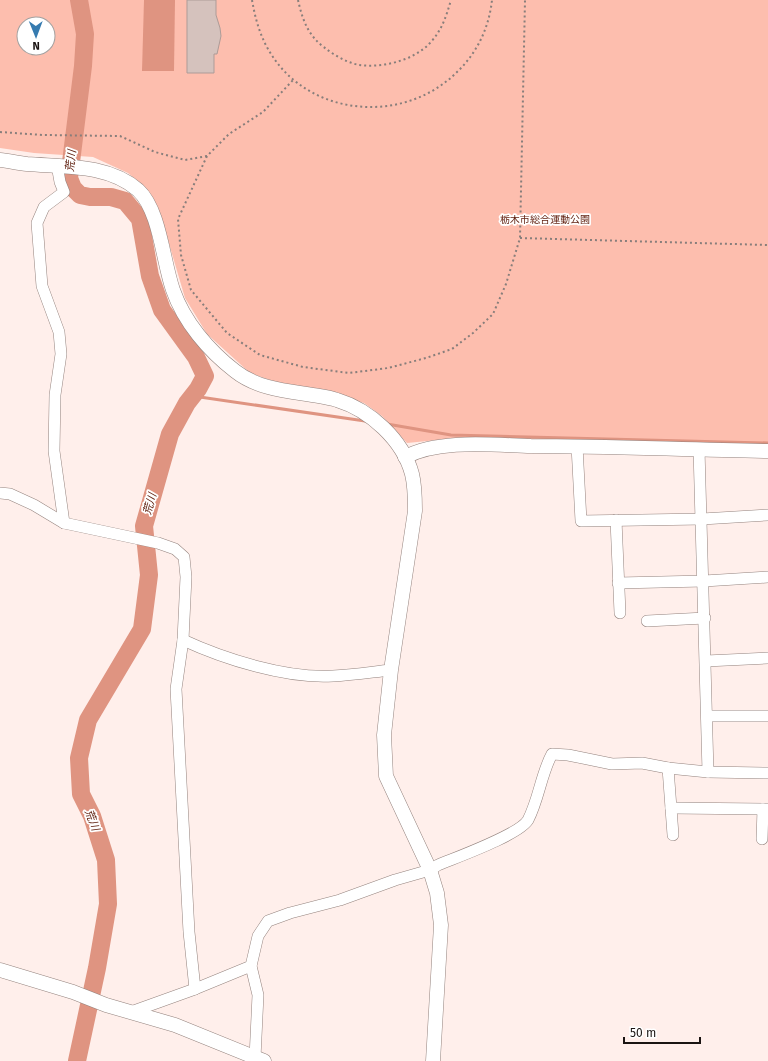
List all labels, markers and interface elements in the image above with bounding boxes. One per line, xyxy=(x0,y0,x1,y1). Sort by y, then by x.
north arrow xyxy=(16,16,56,56)
text: N xyxy=(32,39,40,52)
water label: 荒川 xyxy=(63,148,79,173)
park label: 栃木市総合運動公園 xyxy=(500,214,590,226)
water label: 荒川 xyxy=(141,491,160,516)
water label: 荒川 xyxy=(82,807,102,834)
scale bar xyxy=(624,1019,700,1045)
text: 50 m xyxy=(630,1026,656,1040)

